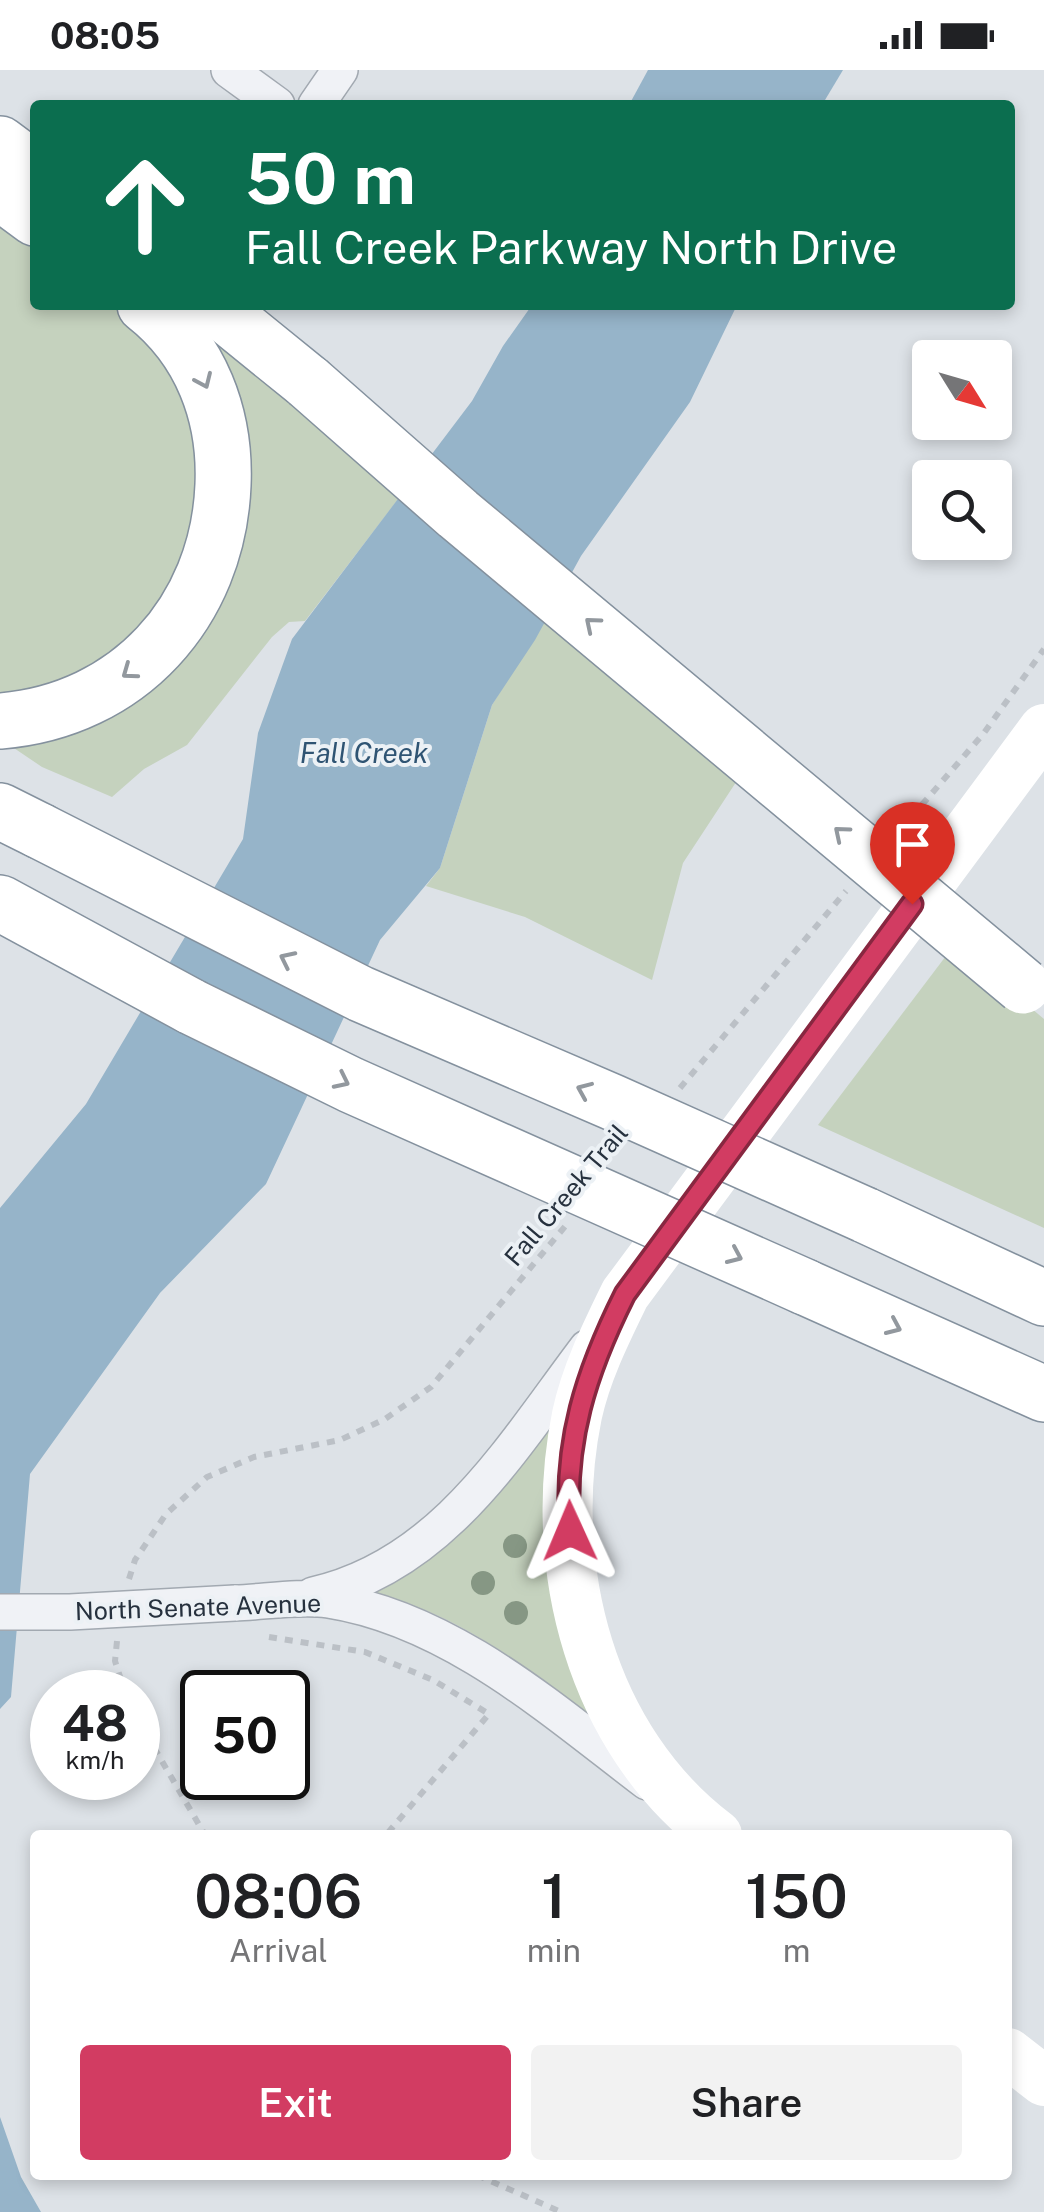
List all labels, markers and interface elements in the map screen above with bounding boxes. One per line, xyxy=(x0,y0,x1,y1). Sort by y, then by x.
text: 08:05 xyxy=(50,13,160,58)
text: 50 m xyxy=(245,137,416,220)
icon: ahead xyxy=(80,140,210,270)
text: Fall Creek Parkway North Drive xyxy=(245,221,897,274)
north arrow xyxy=(912,340,1012,440)
map controls xyxy=(912,340,1012,560)
one-way arrow xyxy=(192,371,212,389)
button: search xyxy=(912,460,1012,560)
one-way arrow xyxy=(586,618,604,636)
one-way arrow xyxy=(122,660,140,678)
water label: Fall Creek xyxy=(300,736,428,769)
pin xyxy=(870,802,955,905)
icon: arrive xyxy=(885,817,940,872)
one-way arrow xyxy=(835,827,853,845)
one-way arrow xyxy=(279,951,297,971)
one-way arrow xyxy=(332,1068,350,1088)
one-way arrow xyxy=(576,1082,594,1102)
street label: Fall Creek Trail xyxy=(498,1118,634,1272)
one-way arrow xyxy=(725,1244,743,1264)
one-way arrow xyxy=(884,1315,902,1335)
position arrow xyxy=(518,1479,622,1583)
street label: North Senate Avenue xyxy=(74,1588,322,1626)
speed limit sign: 50 xyxy=(180,1670,310,1800)
text: 48 xyxy=(62,1693,128,1752)
text: km/h xyxy=(66,1745,124,1775)
text: 08:06 xyxy=(194,1861,362,1932)
text: 1 xyxy=(541,1861,566,1932)
text: 150 xyxy=(745,1861,848,1932)
text: Arrival xyxy=(229,1932,328,1969)
text: min xyxy=(527,1932,581,1969)
text: m xyxy=(783,1932,810,1969)
button: Exit xyxy=(80,2045,511,2160)
button: Share xyxy=(531,2045,962,2160)

